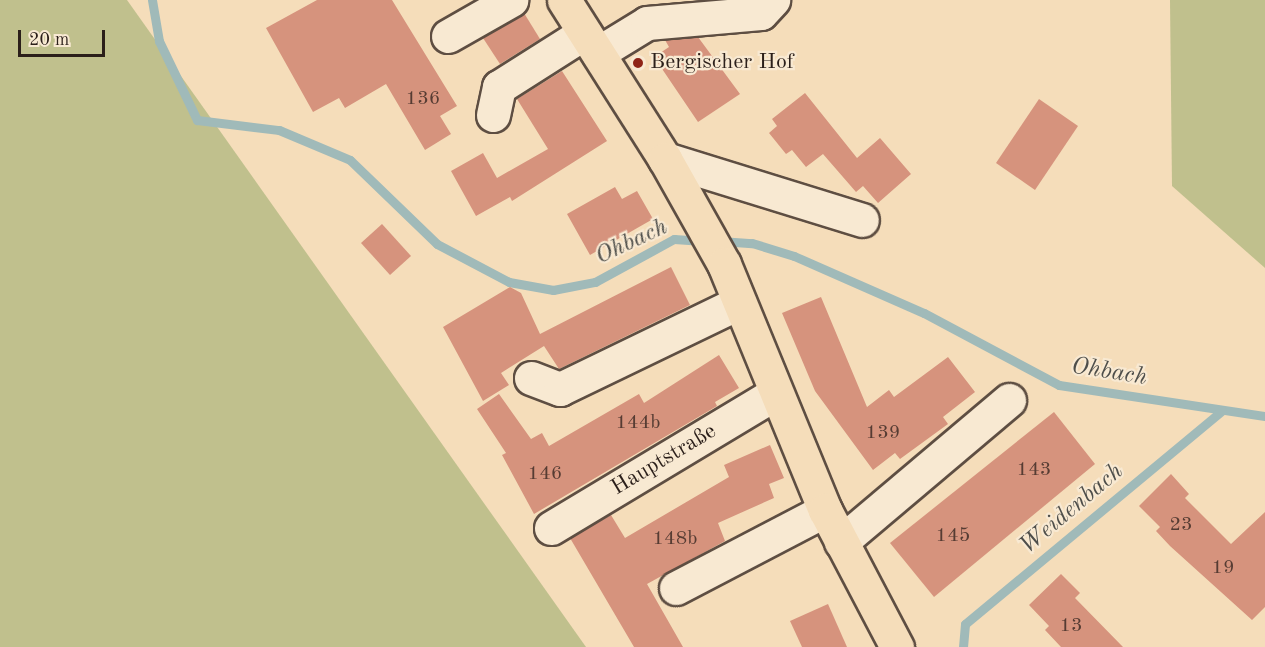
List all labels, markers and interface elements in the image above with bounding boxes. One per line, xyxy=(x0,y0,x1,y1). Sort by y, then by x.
scale bar xyxy=(21,18,108,56)
text: 20 m xyxy=(29,31,69,49)
place label: Bergischer Hof xyxy=(650,50,794,76)
marker: Bergischer Hof xyxy=(631,56,645,70)
house number: 136 xyxy=(406,87,440,111)
water label: Ohbach xyxy=(591,214,673,272)
water label: Ohbach xyxy=(1069,353,1149,393)
house number: 144b xyxy=(615,411,661,435)
street label: Hauptstraße xyxy=(607,418,721,502)
house number: 139 xyxy=(866,421,900,445)
water label: Weidenbach xyxy=(1014,458,1130,562)
house number: 143 xyxy=(1017,458,1051,482)
house number: 146 xyxy=(528,462,562,486)
house number: 23 xyxy=(1169,513,1193,537)
house number: 145 xyxy=(936,524,970,548)
house number: 148b xyxy=(652,527,698,551)
house number: 19 xyxy=(1211,556,1235,580)
house number: 13 xyxy=(1059,614,1083,638)

